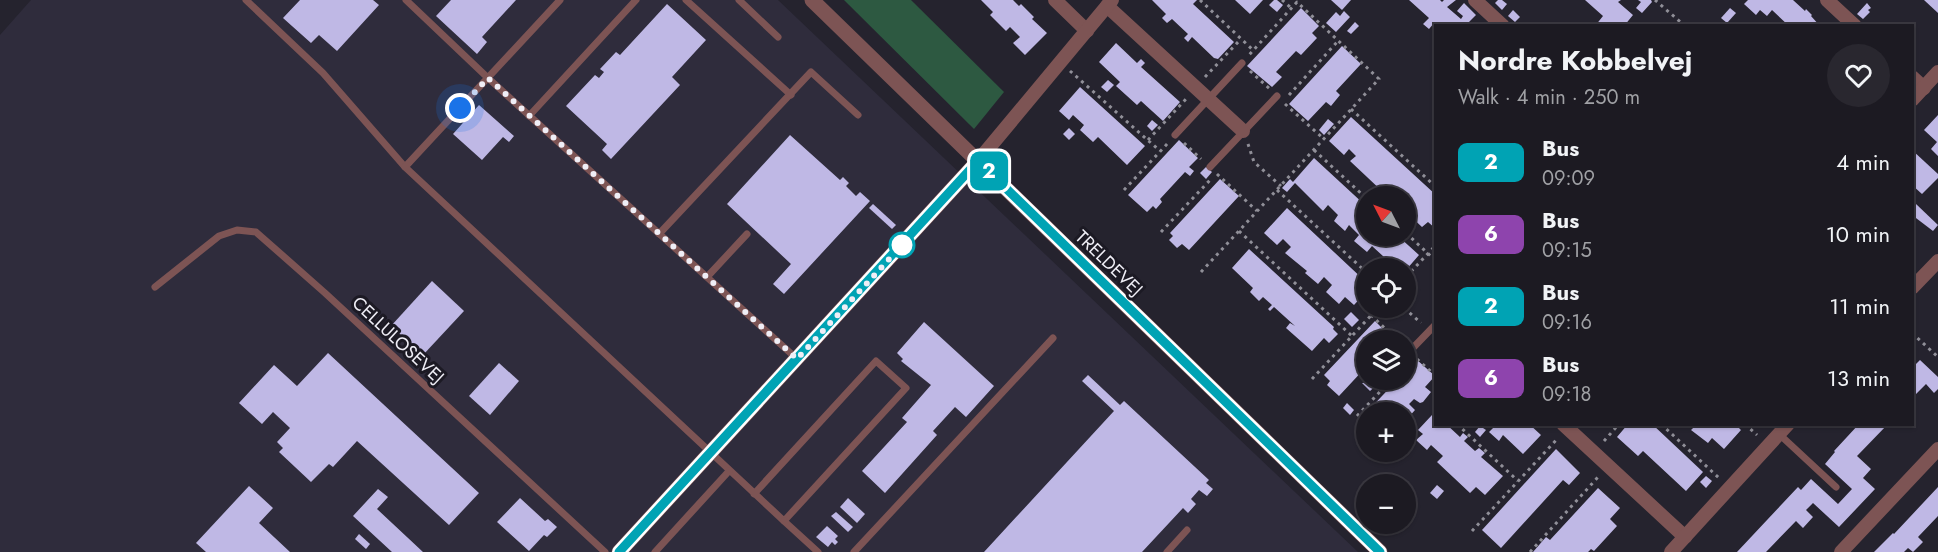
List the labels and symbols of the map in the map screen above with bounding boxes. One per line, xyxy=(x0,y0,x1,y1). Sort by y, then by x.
your location xyxy=(445,93,475,123)
line badge: 2 xyxy=(970,152,1008,190)
north arrow xyxy=(1356,186,1416,246)
street label: TRELDEVEJ xyxy=(1070,224,1148,302)
unlabelled marker xyxy=(889,232,915,258)
street label: CELLULOSEVEJ xyxy=(346,290,450,390)

